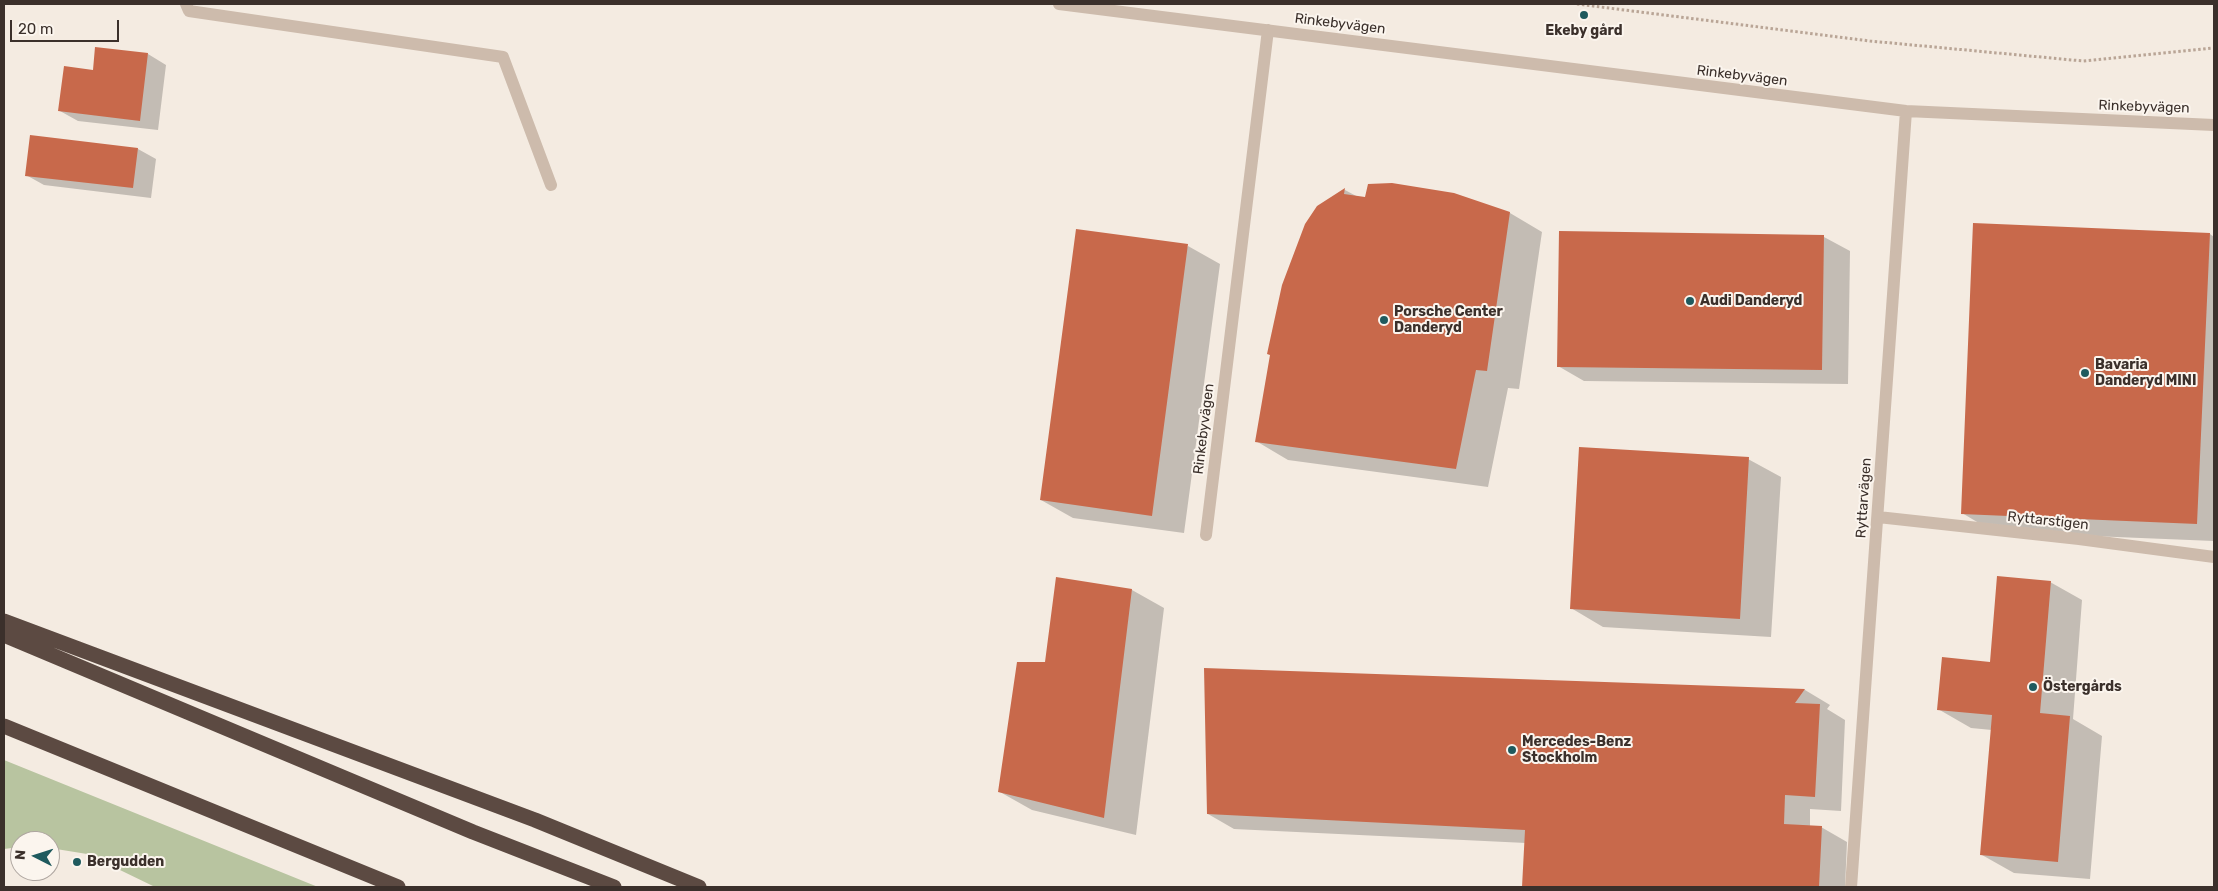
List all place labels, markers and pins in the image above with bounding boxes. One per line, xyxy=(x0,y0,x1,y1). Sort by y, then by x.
marker: Ekeby gård xyxy=(1578,9,1590,21)
place label: Ekeby gård xyxy=(1545,23,1623,39)
place label: Audi Danderyd xyxy=(1700,293,1802,309)
marker: Audi Danderyd xyxy=(1684,295,1696,307)
place label: Porsche Center Danderyd xyxy=(1394,304,1503,336)
marker: Porsche Center Danderyd xyxy=(1378,314,1390,326)
place label: Bavaria Danderyd MINI xyxy=(2095,357,2196,390)
marker: Bavaria Danderyd MINI xyxy=(2079,367,2091,379)
place label: Östergårds xyxy=(2043,679,2122,695)
marker: Östergårds xyxy=(2027,681,2039,693)
place label: Mercedes-Benz Stockholm xyxy=(1522,734,1631,766)
marker: Mercedes-Benz Stockholm xyxy=(1506,744,1518,756)
place label: Bergudden xyxy=(87,854,164,870)
marker: Bergudden xyxy=(71,856,83,868)

